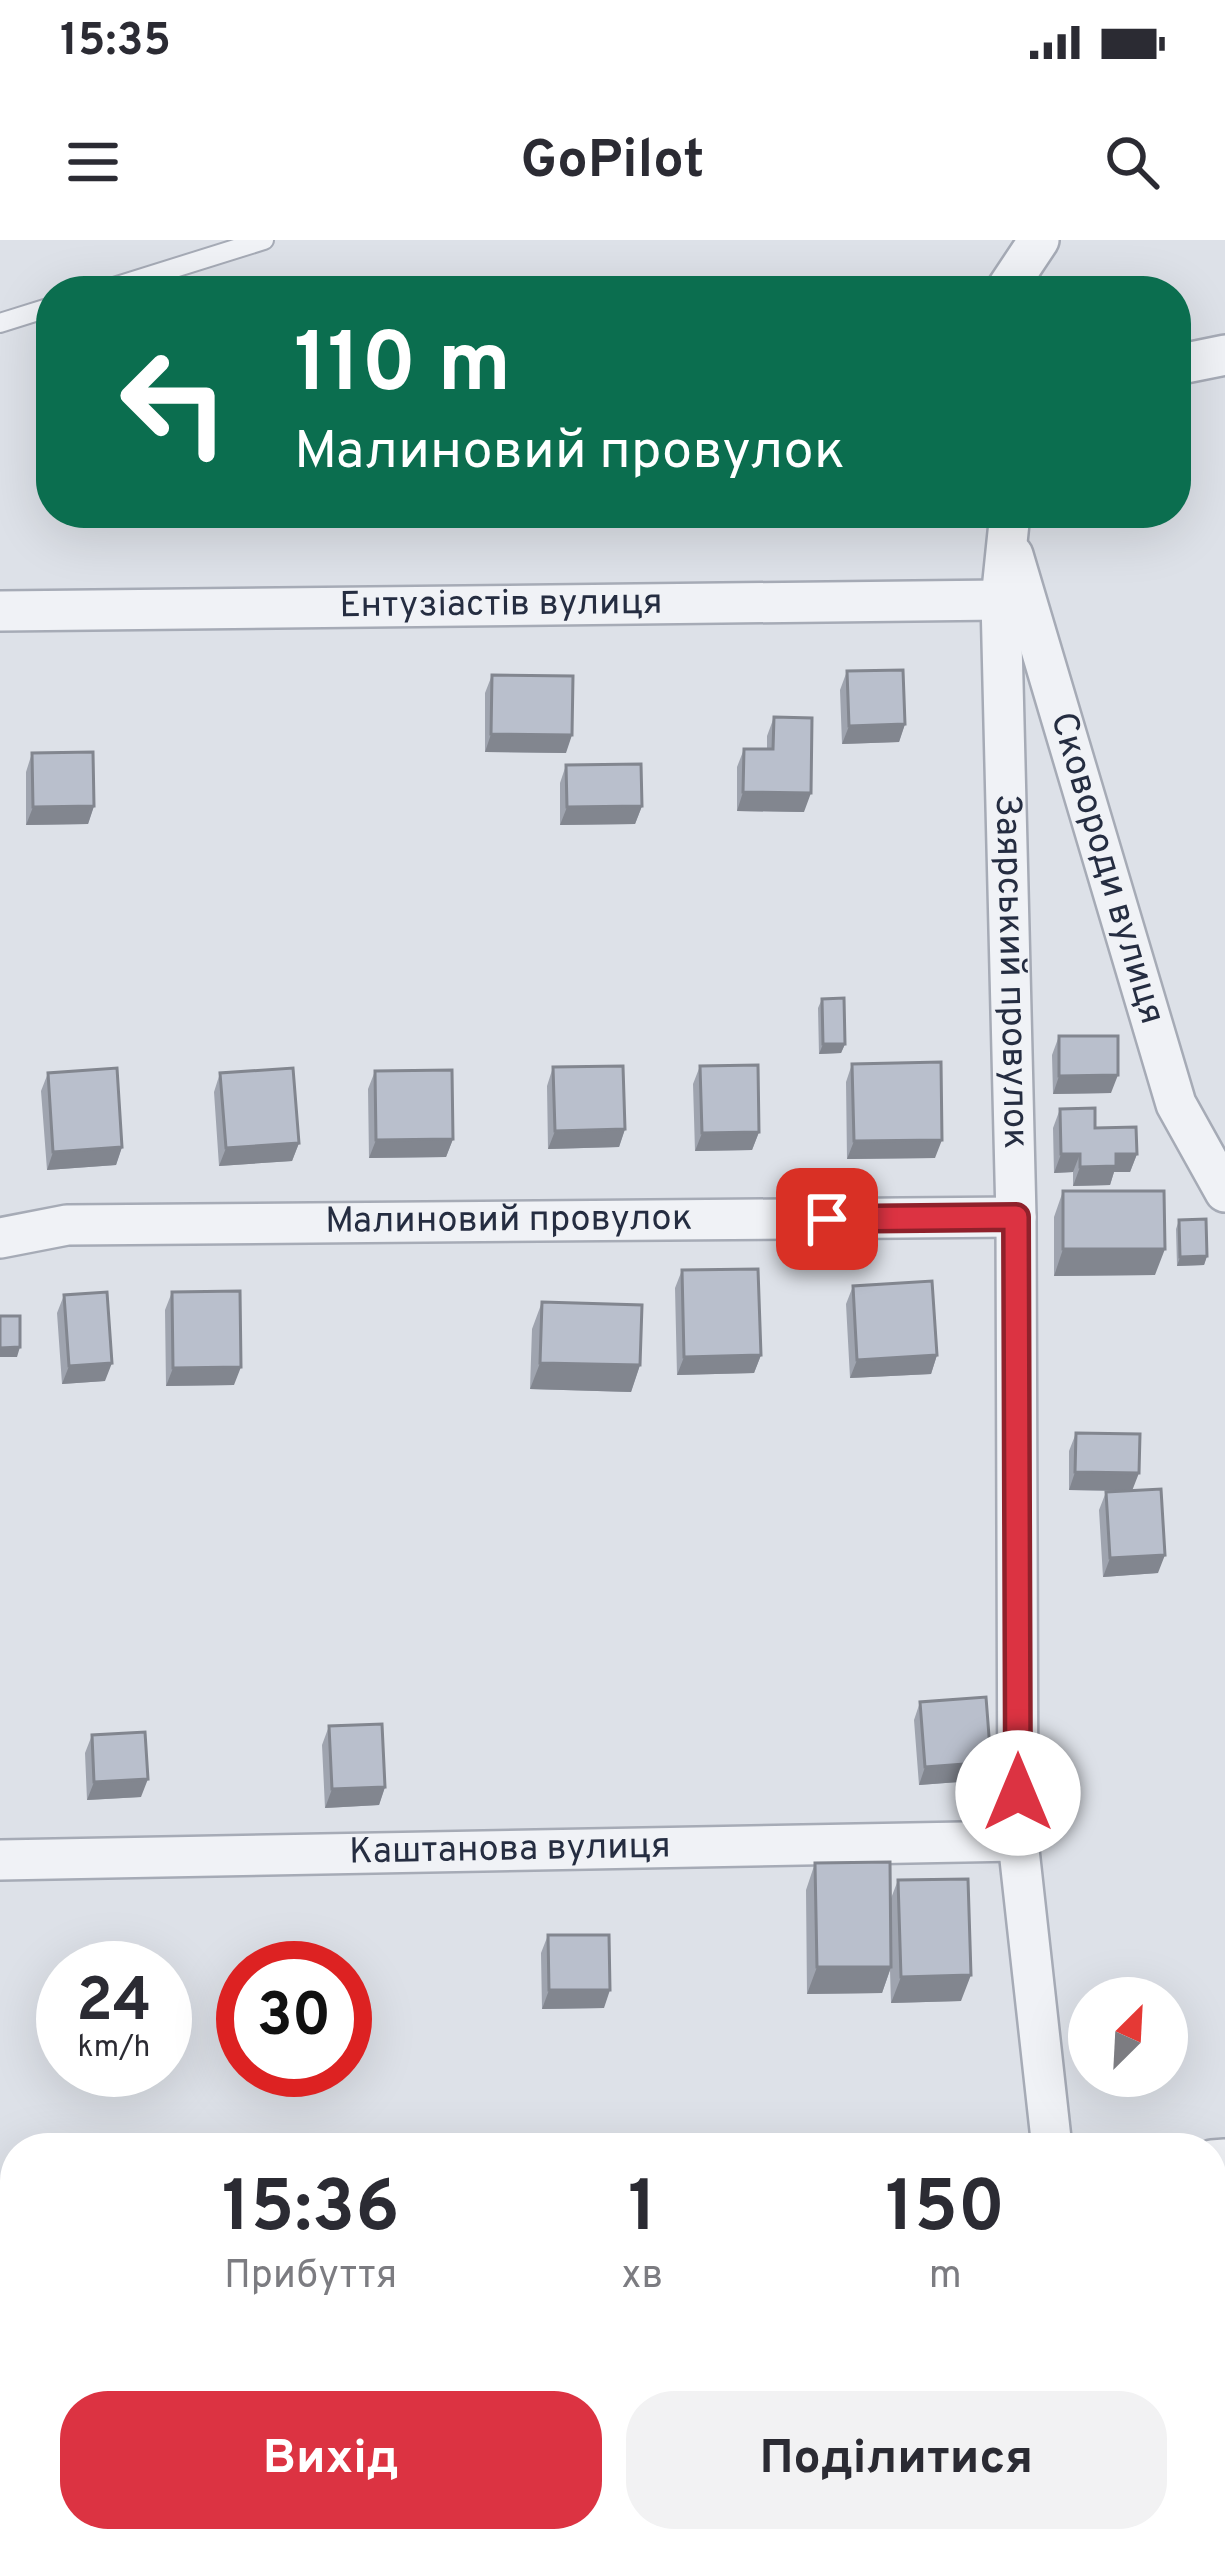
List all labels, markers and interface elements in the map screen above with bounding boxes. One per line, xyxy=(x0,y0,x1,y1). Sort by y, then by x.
text: 15:35 xyxy=(60,14,171,71)
text: GoPilot xyxy=(520,128,705,197)
icon: menu xyxy=(60,129,126,195)
icon: search xyxy=(1099,129,1165,195)
text: 110 m xyxy=(294,315,511,421)
icon: left xyxy=(96,324,252,480)
text: Малиновий провулок xyxy=(294,419,845,488)
street label: Ентузіастів вулиця xyxy=(339,581,663,630)
street label: Сковороди вулиця xyxy=(1038,707,1174,1030)
street label: Заярський провулок xyxy=(983,793,1037,1149)
pin xyxy=(776,1168,878,1270)
icon: arrive xyxy=(794,1186,860,1252)
street label: Малиновий провулок xyxy=(325,1197,693,1246)
position arrow xyxy=(955,1730,1081,1856)
street label: Каштанова вулиця xyxy=(349,1824,671,1876)
speed limit sign: 30 xyxy=(216,1941,372,2097)
text: 24 xyxy=(76,1966,152,2042)
north arrow xyxy=(1068,1977,1188,2097)
map controls xyxy=(1068,1977,1188,2097)
text: km/h xyxy=(78,2030,150,2067)
text: 15:36 xyxy=(222,2165,400,2257)
text: 1 xyxy=(628,2165,657,2257)
text: 150 xyxy=(885,2165,1005,2257)
text: Прибуття xyxy=(224,2253,397,2302)
text: хв xyxy=(621,2253,663,2302)
text: m xyxy=(929,2253,962,2302)
button: Вихід xyxy=(60,2391,602,2529)
button: Поділитися xyxy=(626,2391,1167,2529)

